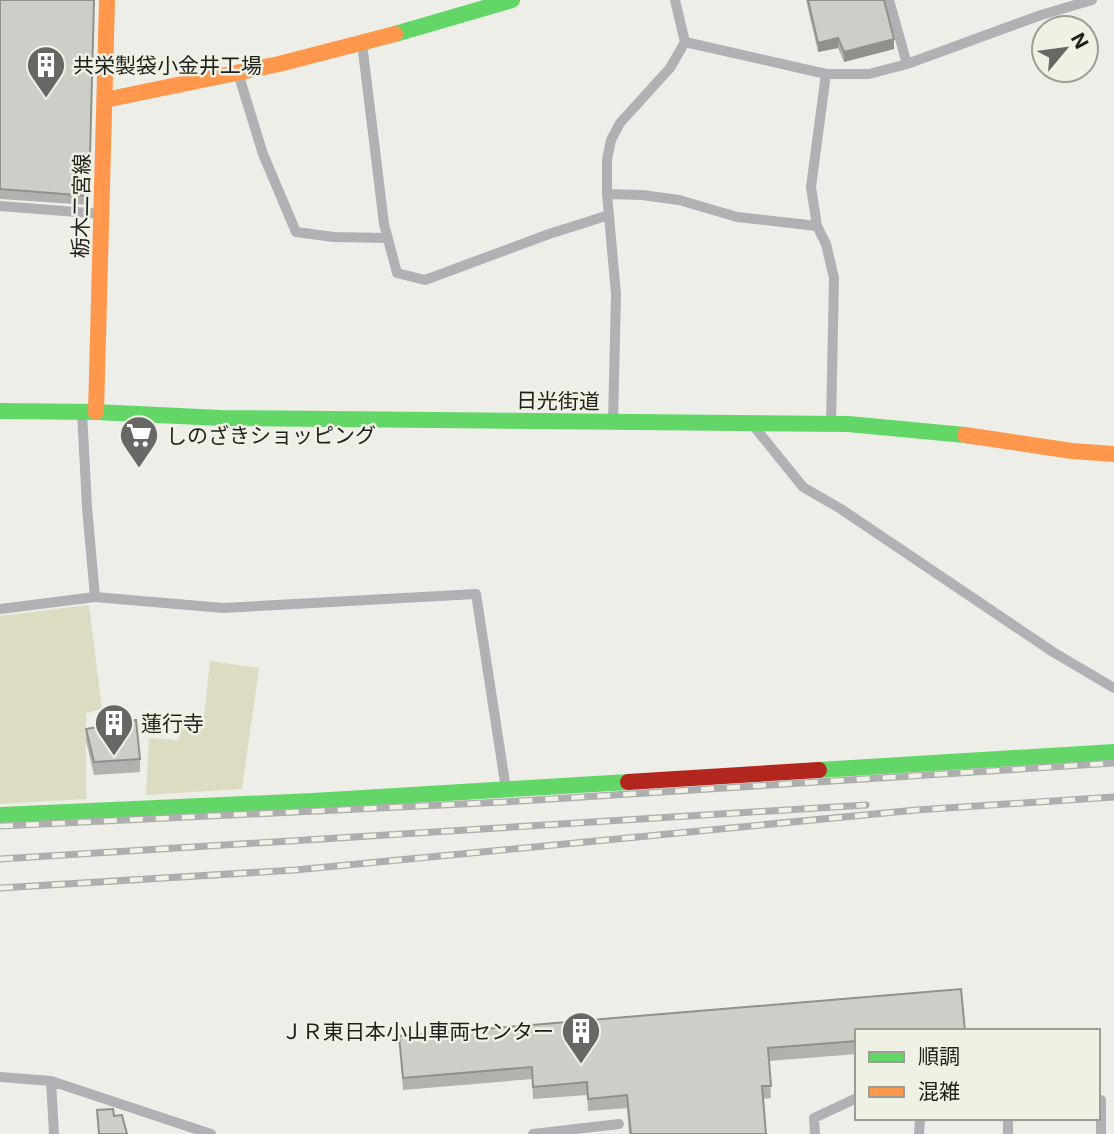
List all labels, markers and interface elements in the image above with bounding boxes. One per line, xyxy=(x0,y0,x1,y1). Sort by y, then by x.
north arrow xyxy=(1030,14,1100,84)
text: N xyxy=(1066,29,1093,53)
building icon: 共栄製袋小金井工場 xyxy=(25,44,67,99)
place label: 共栄製袋小金井工場 xyxy=(73,53,262,78)
street label: 栃木二宮線 xyxy=(68,153,94,259)
street label: 日光街道 xyxy=(516,388,600,414)
supermarket icon: しのざきショッピング xyxy=(118,414,160,469)
place label: しのざきショッピング xyxy=(166,423,376,448)
building icon: 蓮行寺 xyxy=(93,702,135,757)
place label: 蓮行寺 xyxy=(141,711,204,736)
building icon: ＪＲ東日本小山車両センター xyxy=(560,1010,602,1065)
place label: ＪＲ東日本小山車両センター xyxy=(281,1019,554,1044)
legend xyxy=(855,1029,1100,1120)
text: 順調 xyxy=(918,1044,960,1069)
text: 混雑 xyxy=(918,1079,960,1104)

